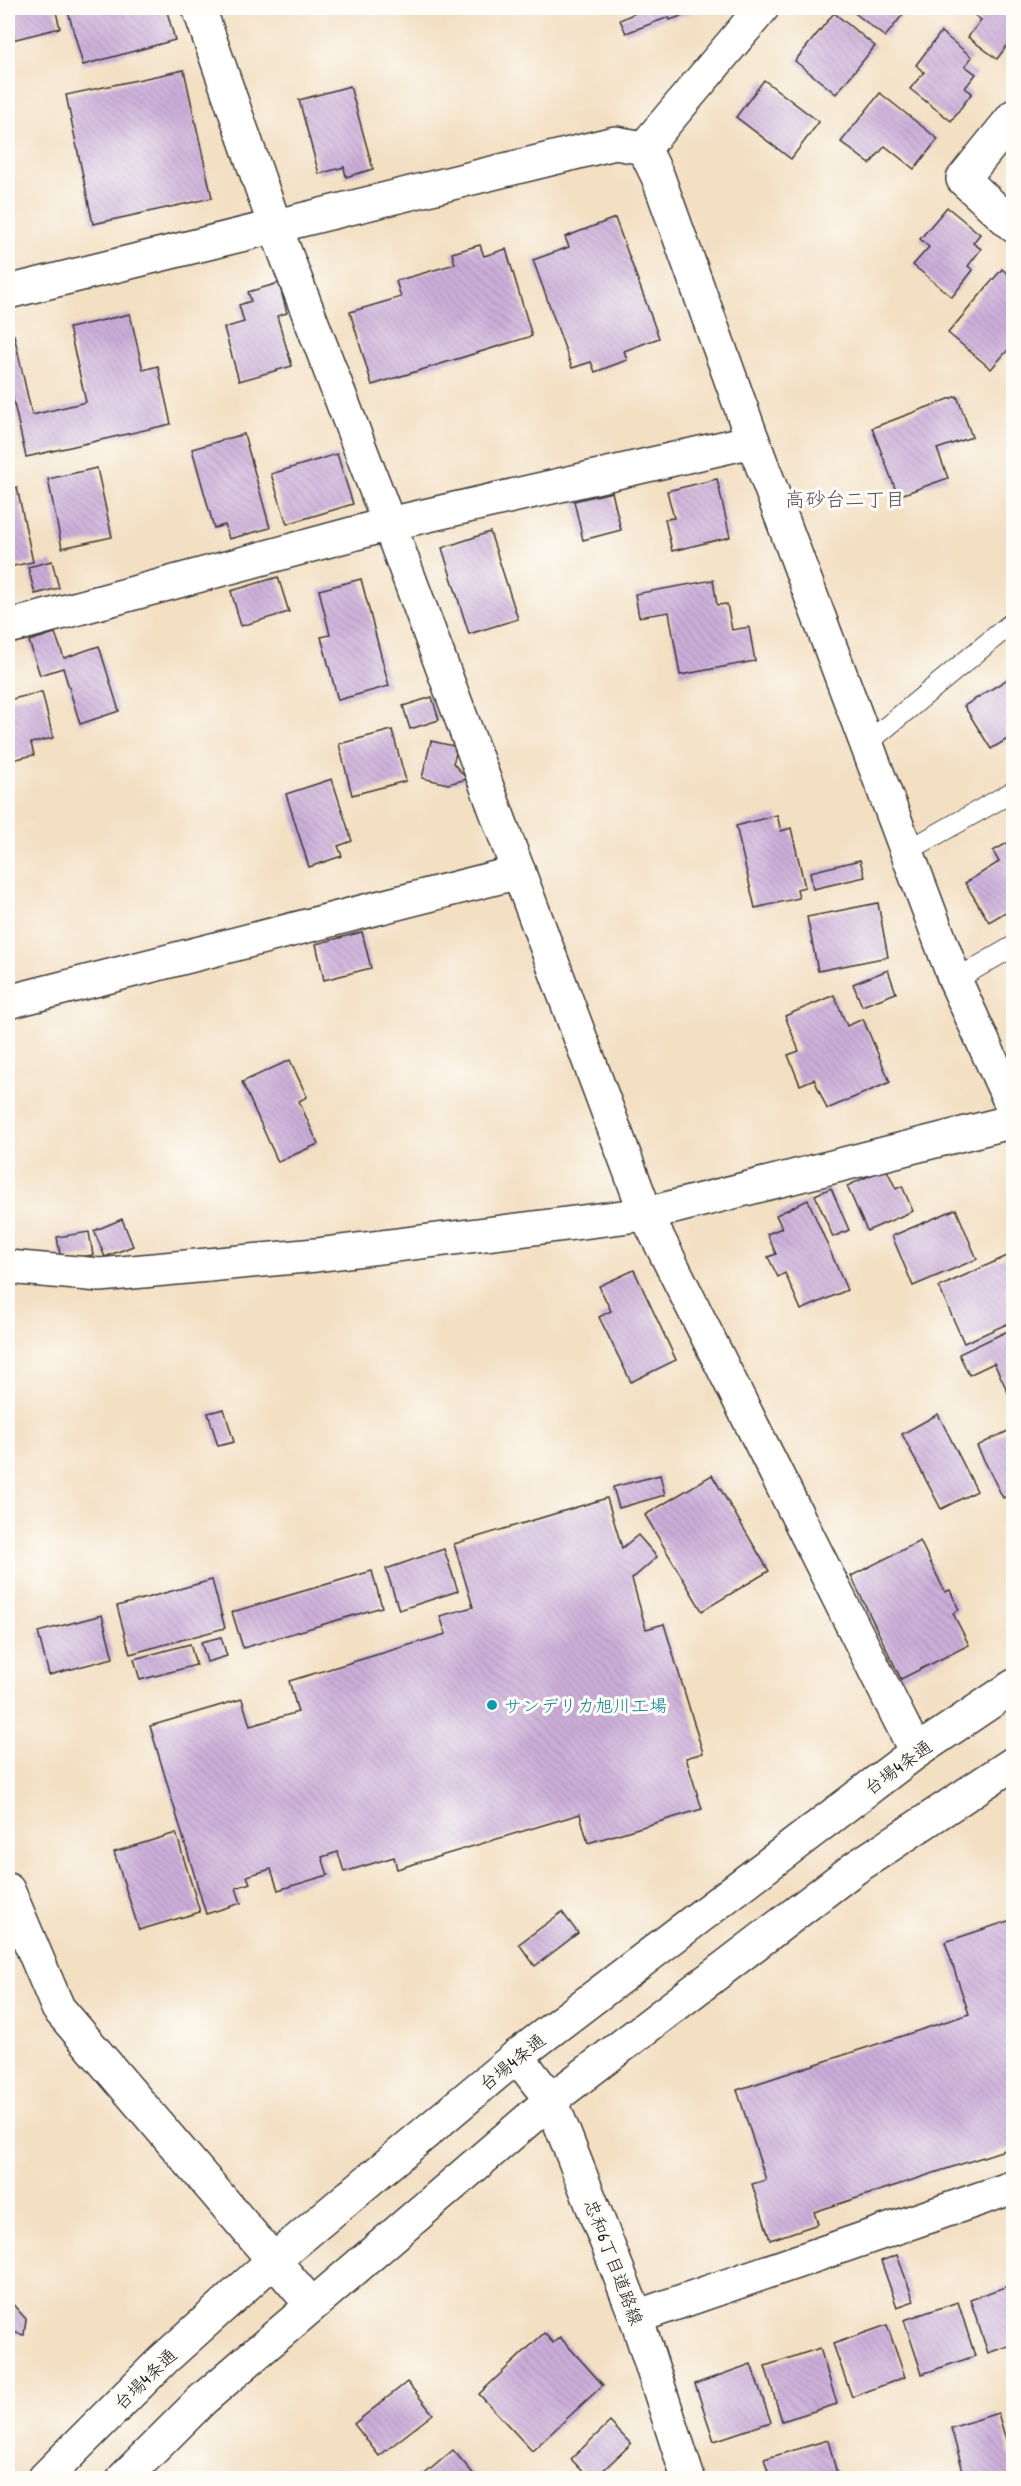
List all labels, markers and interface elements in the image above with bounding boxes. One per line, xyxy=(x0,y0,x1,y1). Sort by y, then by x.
district label: 高砂台二丁目 xyxy=(785,485,905,512)
place label: サンデリカ旭川工場 xyxy=(504,1693,667,1718)
marker: サンデリカ旭川工場 xyxy=(485,1698,499,1712)
street label: 台場4条通 xyxy=(859,1734,937,1800)
street label: 台場4条通 xyxy=(474,2028,550,2096)
street label: 忠和6丁目道路線 xyxy=(578,2195,650,2329)
street label: 台場4条通 xyxy=(108,2343,182,2415)

